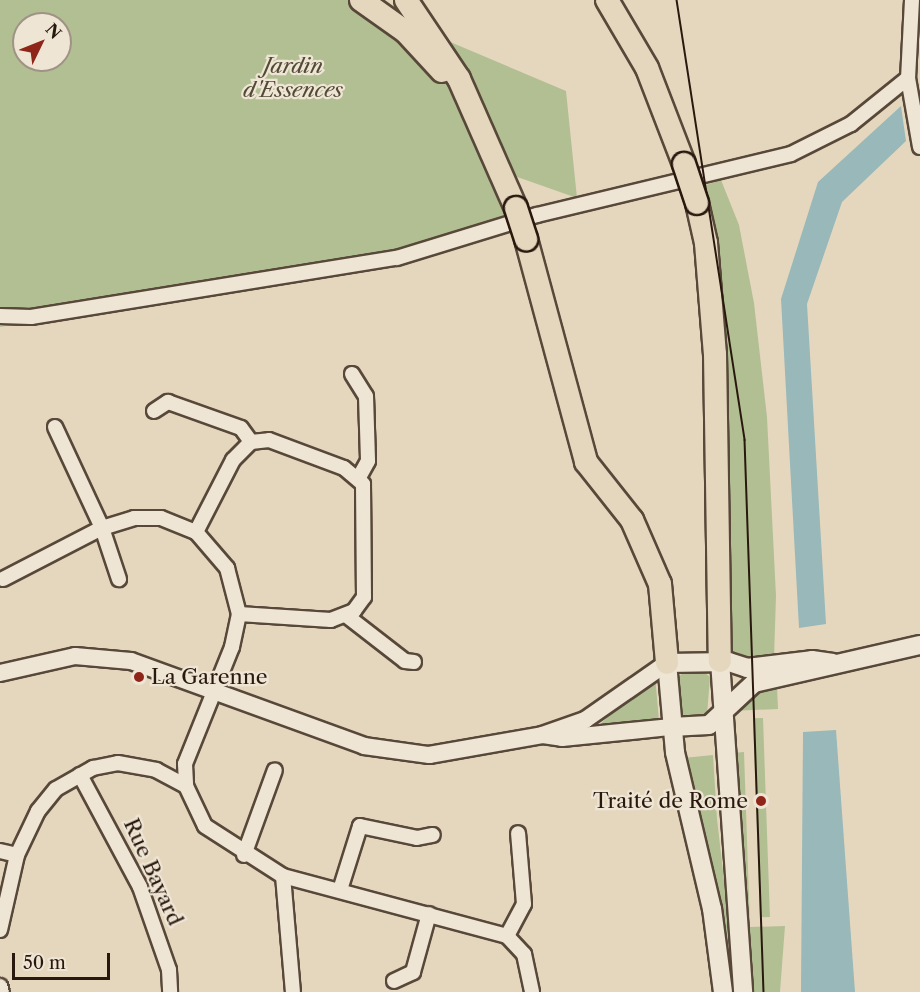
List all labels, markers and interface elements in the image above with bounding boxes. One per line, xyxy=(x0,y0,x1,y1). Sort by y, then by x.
north arrow xyxy=(12,12,72,72)
text: N xyxy=(42,19,66,43)
park label: Jardin d'Essences xyxy=(243,53,343,103)
place label: La Garenne xyxy=(151,664,268,690)
marker: La Garenne xyxy=(132,670,146,684)
place label: Traité de Rome xyxy=(593,788,748,814)
marker: Traité de Rome xyxy=(752,792,770,810)
street label: Rue Bayard xyxy=(118,815,188,929)
scale bar xyxy=(15,941,112,979)
text: 50 m xyxy=(23,952,66,974)

